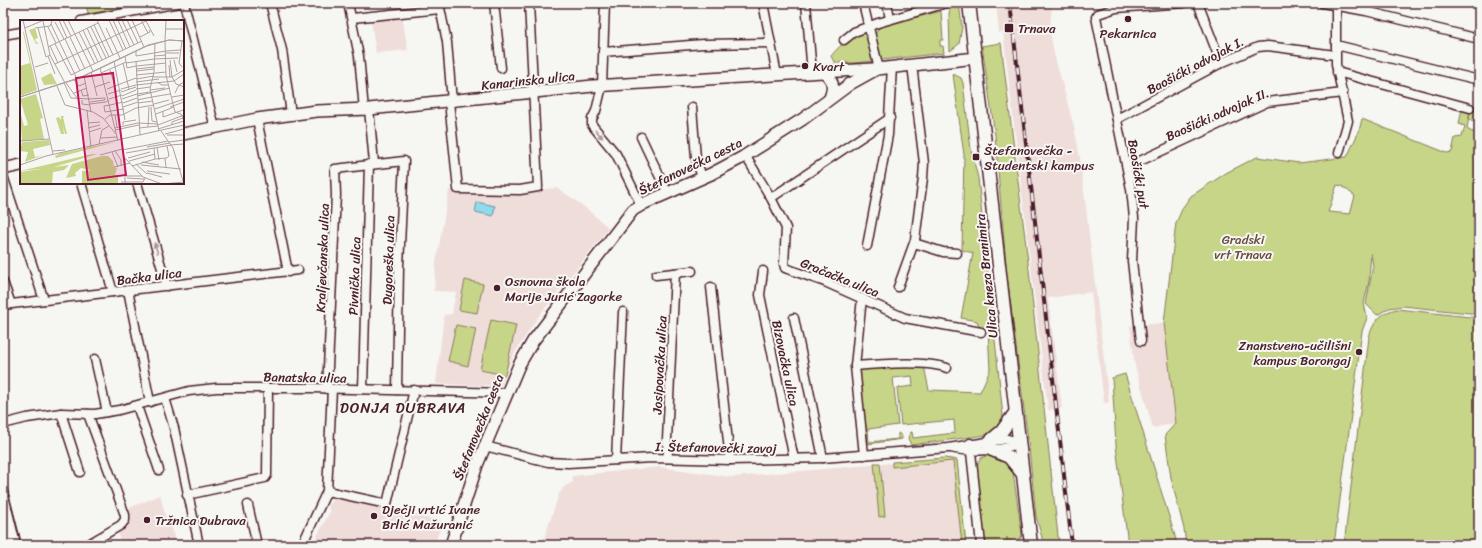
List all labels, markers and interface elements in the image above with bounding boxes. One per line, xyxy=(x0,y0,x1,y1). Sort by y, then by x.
marker: Pekarnica xyxy=(1123,14,1133,24)
place label: Trnava xyxy=(1018,17,1056,40)
inset map xyxy=(20,20,184,184)
marker: Trnava xyxy=(1003,22,1015,34)
place label: Pekarnica xyxy=(1100,22,1157,45)
street label: Baošićki odvojak I. xyxy=(1142,30,1248,101)
place label: Kvart xyxy=(813,55,845,78)
marker: Kvart xyxy=(800,61,810,71)
street label: Kanarinska ulica xyxy=(480,64,576,97)
street label: Baošićki odvojak II. xyxy=(1162,81,1273,148)
one-way arrow xyxy=(595,129,604,140)
street label: Štefanovečka cesta xyxy=(634,131,747,202)
street label: Baošićki put xyxy=(1121,137,1156,211)
place label: Štefanovečka - Studentski kampus xyxy=(984,139,1095,177)
marker: Štefanovečka - Studentski kampus xyxy=(971,152,981,162)
street label: Kraljevčanska ulica xyxy=(309,202,336,313)
street label: Ulica kneza Branimira xyxy=(968,212,1004,339)
street label: Dugoreška ulica xyxy=(375,214,402,305)
park label: Gradski vrt Trnava xyxy=(1214,228,1272,266)
street label: Pivnička ulica xyxy=(342,236,367,316)
one-way arrow xyxy=(153,242,159,254)
street label: Gračačka ulica xyxy=(797,251,883,304)
street label: Bačka ulica xyxy=(115,261,183,292)
place label: Osnovna škola Marije Jurić Zagorke xyxy=(505,270,623,308)
marker: Osnovna škola Marije Jurić Zagorke xyxy=(492,283,502,293)
street label: Josipovačka ulica xyxy=(645,315,674,416)
street label: Bizovačka ulica xyxy=(765,318,806,409)
place label: Znanstveno-učilišni kampus Borongaj xyxy=(1239,334,1352,372)
marker: Znanstveno-učilišni kampus Borongaj xyxy=(1354,347,1364,357)
street label: Banatska ulica xyxy=(263,365,347,390)
street label: Štefanovečka cesta xyxy=(447,370,510,484)
district label: DONJA DUBRAVA xyxy=(340,395,466,421)
street label: I. Štefanovečki zavoj xyxy=(654,435,778,460)
place label: Dječji vrtić Ivane Brlić Mažuranić xyxy=(382,498,481,536)
place label: Tržnica Dubrava xyxy=(155,509,246,532)
marker: Dječji vrtić Ivane Brlić Mažuranić xyxy=(369,511,379,521)
marker: Tržnica Dubrava xyxy=(142,515,152,525)

